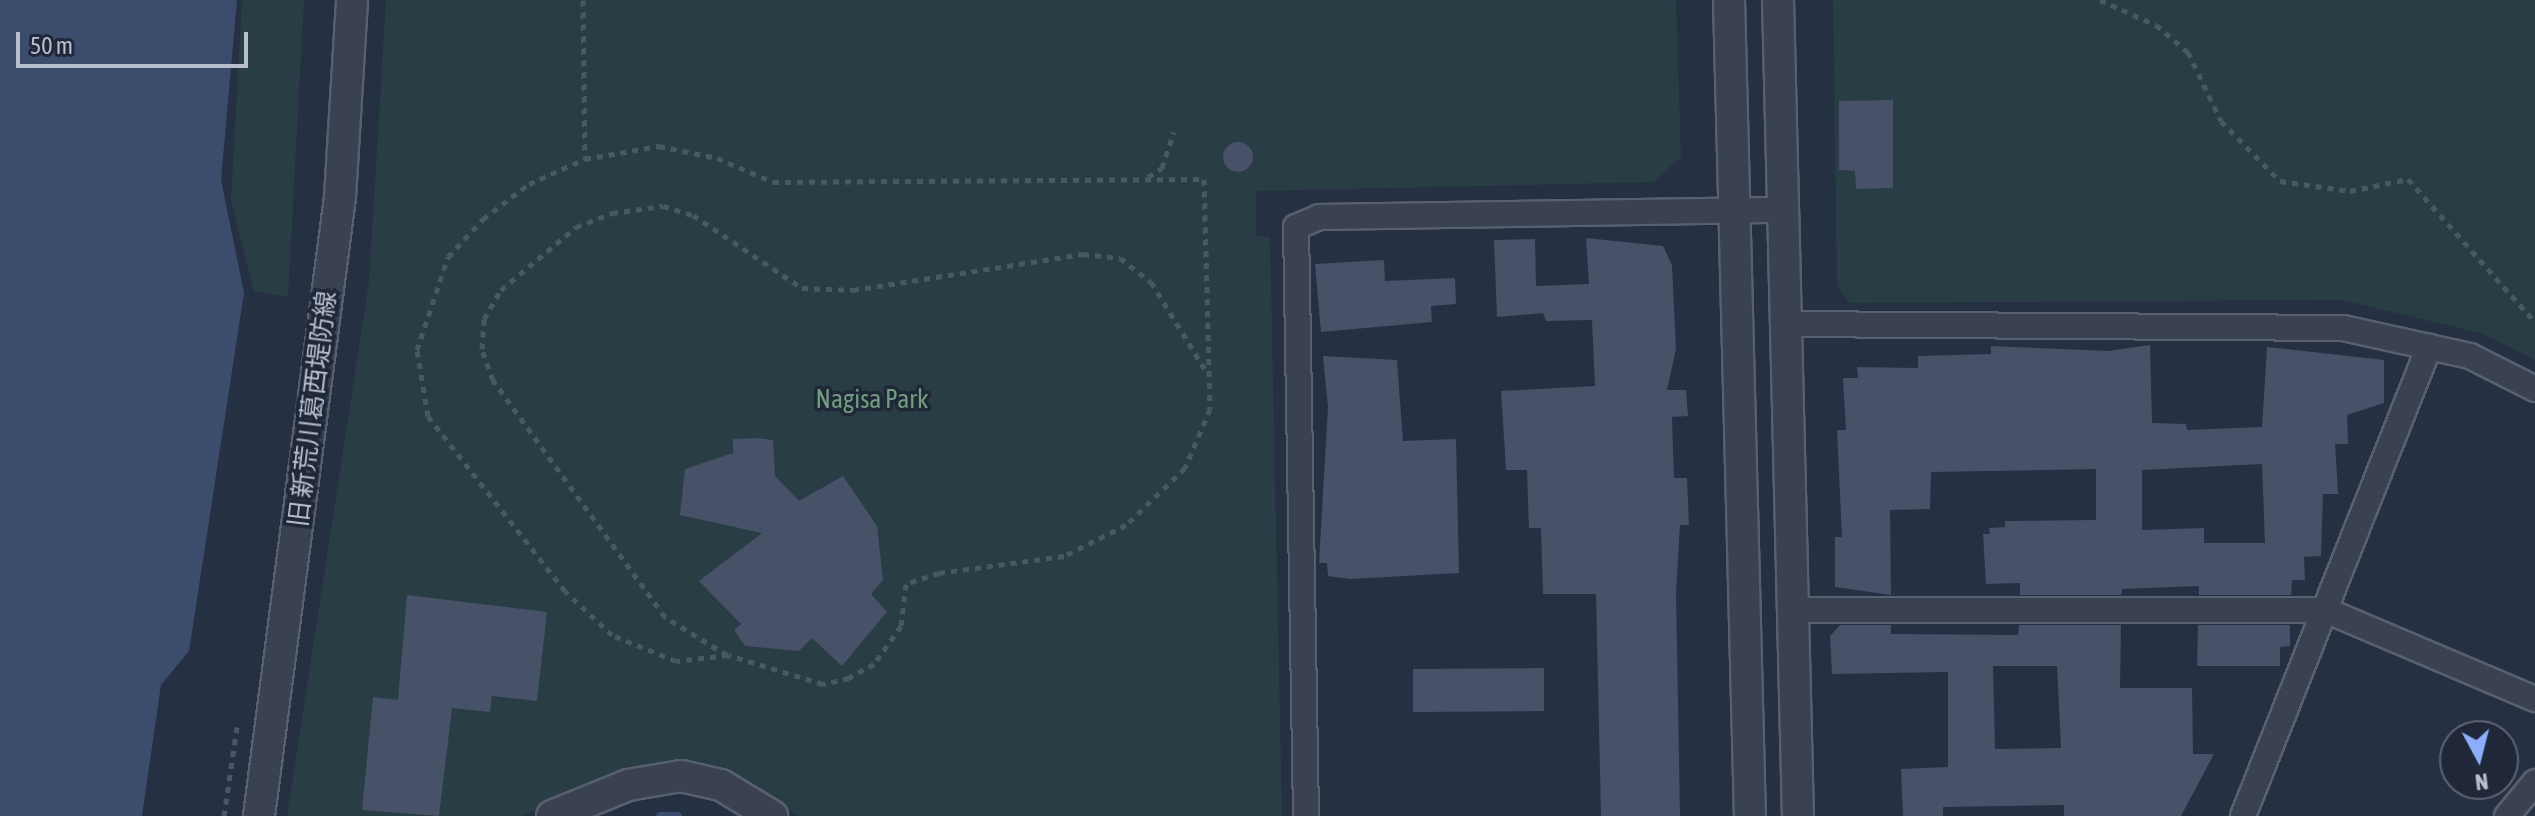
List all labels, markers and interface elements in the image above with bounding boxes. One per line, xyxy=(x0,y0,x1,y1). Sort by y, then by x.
scale bar xyxy=(20,16,252,66)
text: 50 m xyxy=(30,32,73,59)
street label: 旧 新荒川葛西堤防線 xyxy=(283,289,343,529)
park label: Nagisa Park xyxy=(816,384,928,416)
north arrow xyxy=(2439,720,2519,800)
text: N xyxy=(2474,768,2490,796)

